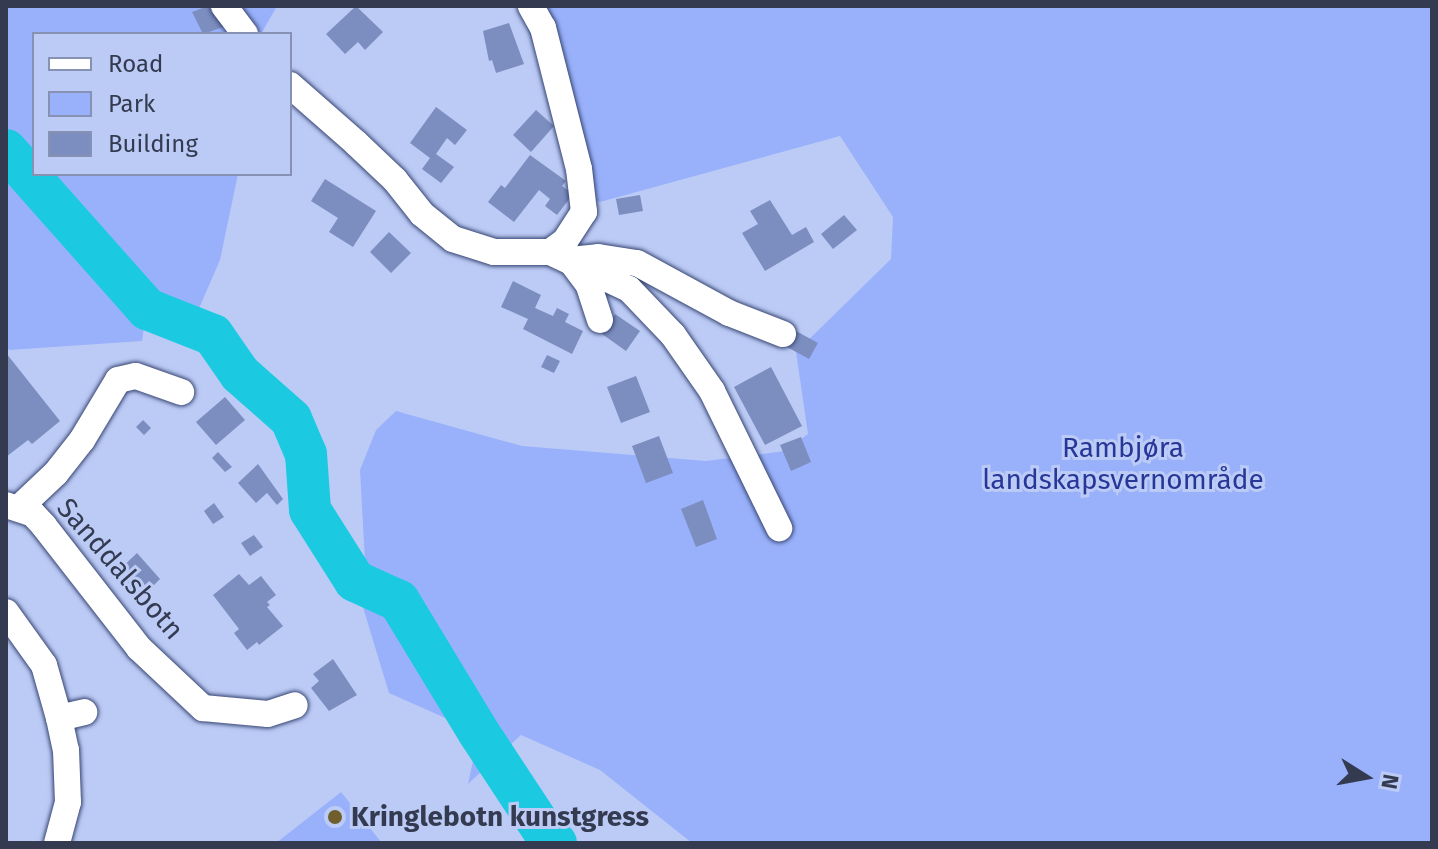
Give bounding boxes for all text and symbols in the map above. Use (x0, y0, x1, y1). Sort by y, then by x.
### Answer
legend (32, 32, 292, 176)
text: Road (108, 50, 163, 78)
text: Park (108, 90, 155, 118)
text: Building (108, 130, 198, 158)
park label: Rambjøra landskapsvernområde (982, 431, 1264, 497)
street label: Sanddalsbotn (50, 492, 190, 646)
north arrow (1326, 737, 1406, 817)
text: N (1375, 772, 1405, 791)
place label: Kringlebotn kunstgress (351, 800, 649, 834)
marker: Kringlebotn kunstgress (326, 808, 344, 826)

